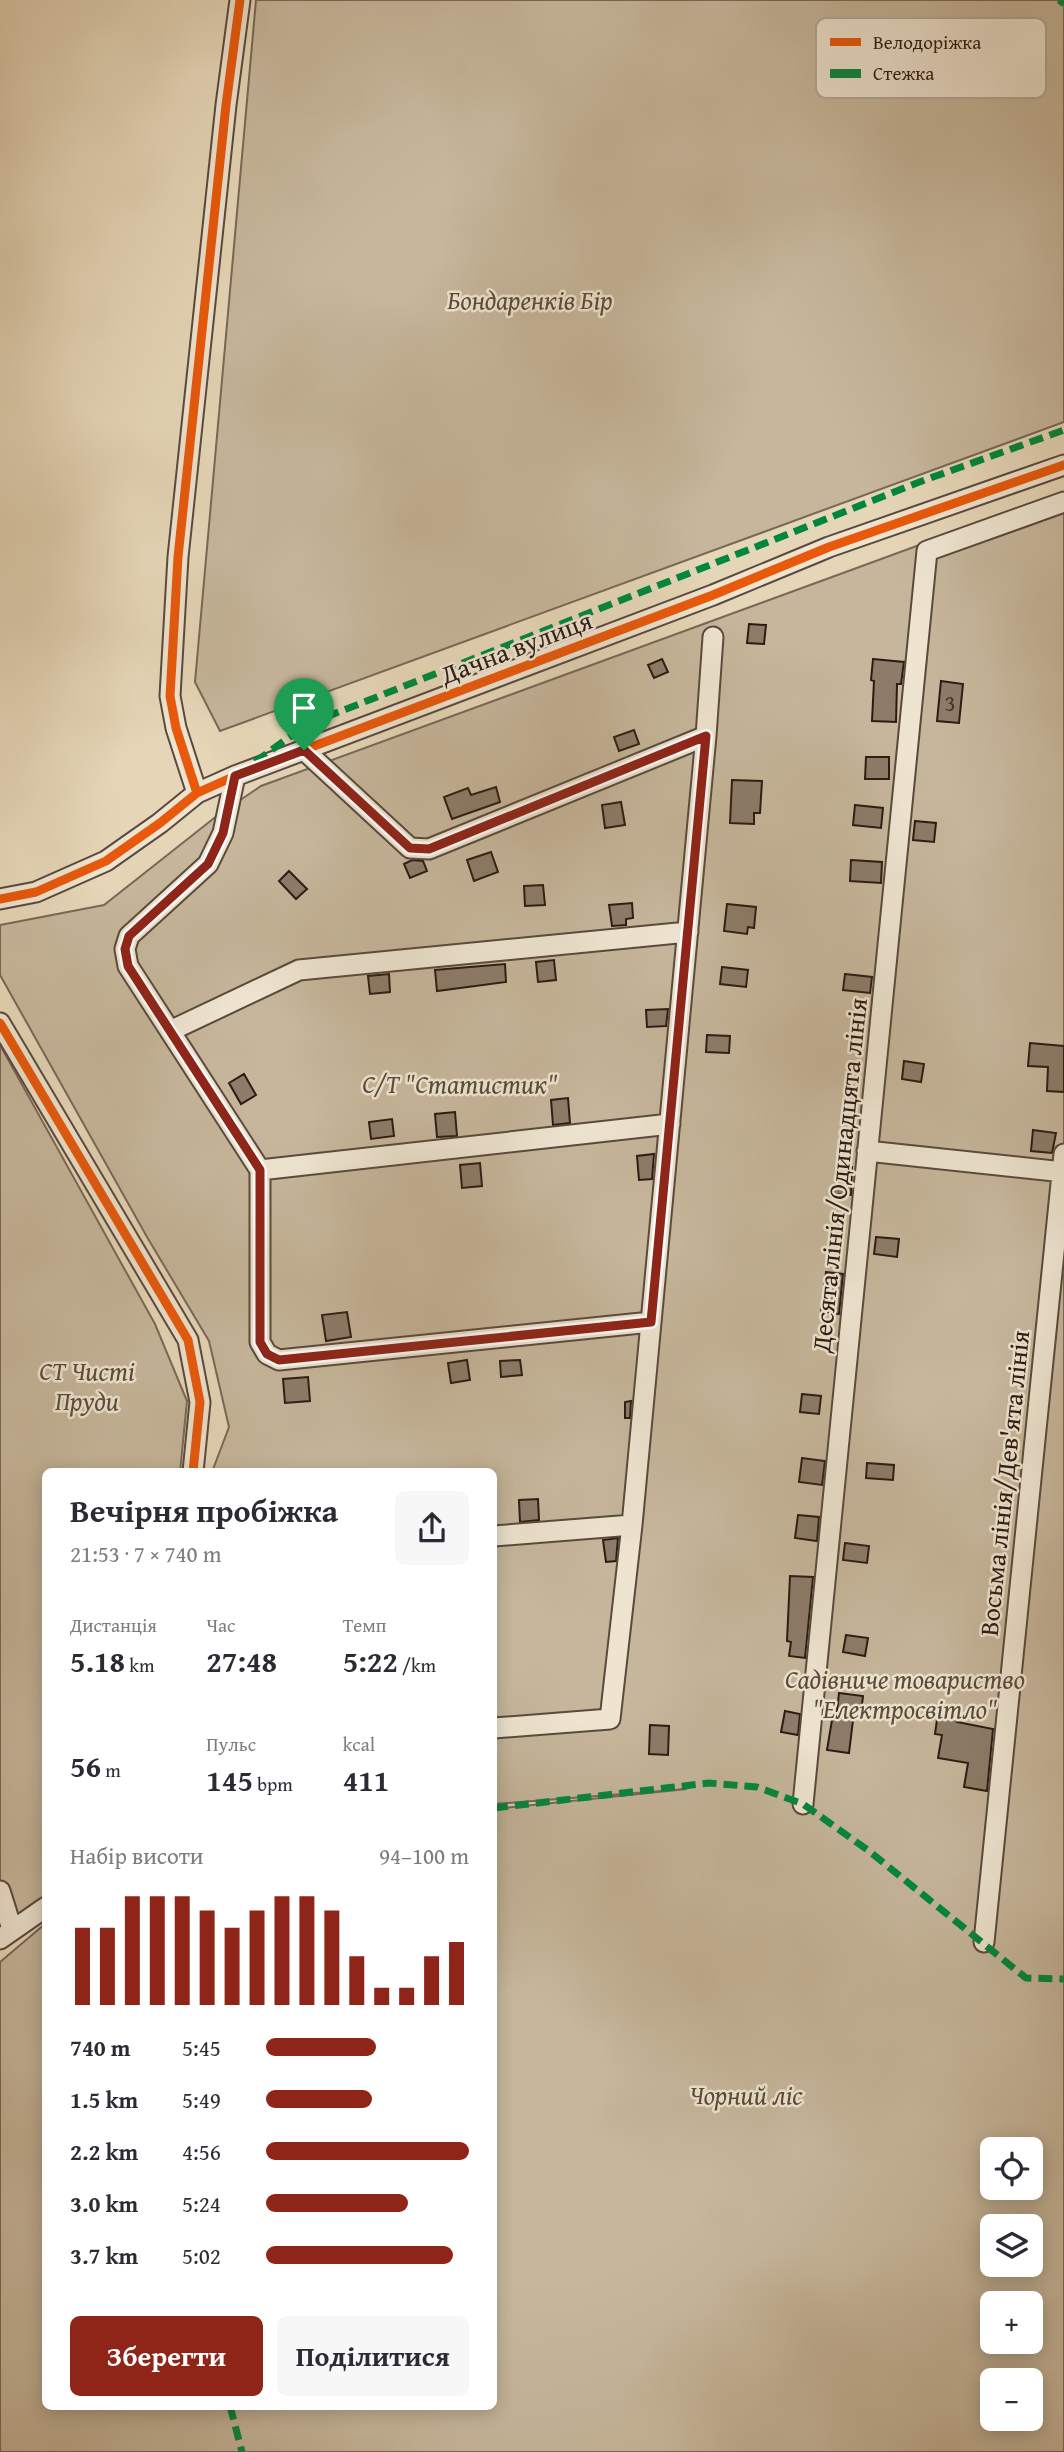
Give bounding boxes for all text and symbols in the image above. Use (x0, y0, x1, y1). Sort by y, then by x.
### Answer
legend (816, 18, 1046, 98)
text: Велодоріжка (873, 28, 981, 56)
text: Стежка (873, 59, 934, 87)
park label: Бондаренків Бір (447, 280, 613, 319)
street label: Дачна вулиця (434, 600, 598, 694)
pin (274, 678, 334, 750)
house number: 3 (944, 686, 956, 719)
icon: arrive (285, 689, 323, 727)
street label: Десята лінія/Одинадцята лінія (801, 996, 877, 1355)
park label: С/Т "Статистик" (362, 1064, 558, 1103)
street label: Восьма лінія/Дев'ята лінія (969, 1328, 1039, 1638)
park label: СТ Чисті Пруди (39, 1351, 135, 1420)
text: Вечірня пробіжка (70, 1487, 338, 1534)
button: share (395, 1491, 469, 1565)
text: 21:53 · 7 × 740 m (70, 1537, 222, 1570)
text: Дистанція (70, 1611, 157, 1639)
text: Час (206, 1611, 235, 1639)
text: Темп (343, 1611, 387, 1639)
text: 5.18 (70, 1639, 125, 1683)
text: 27:48 (206, 1639, 277, 1683)
text: 5:22 (343, 1639, 398, 1683)
text: km (125, 1651, 154, 1679)
text: /km (398, 1651, 436, 1679)
park label: Садівниче товариство "Електросвітло" (785, 1659, 1025, 1728)
text: Пульс (206, 1730, 256, 1758)
text: kcal (343, 1730, 375, 1758)
text: 56 (70, 1744, 101, 1788)
text: m (101, 1756, 121, 1784)
text: 145 (206, 1758, 253, 1802)
text: 411 (343, 1758, 389, 1802)
text: bpm (253, 1770, 293, 1798)
text: Набір висоти (70, 1839, 204, 1872)
text: 94–100 m (379, 1839, 469, 1872)
text: 740 m (70, 2031, 131, 2064)
text: 5:45 (182, 2031, 221, 2064)
park label: Чорний ліс (689, 2075, 803, 2114)
text: 1.5 km (70, 2083, 138, 2116)
text: 5:49 (182, 2083, 221, 2116)
text: 2.2 km (70, 2135, 138, 2168)
text: 4:56 (182, 2135, 221, 2168)
map controls (980, 2137, 1043, 2431)
button: locate (980, 2137, 1043, 2200)
text: 3.0 km (70, 2187, 138, 2220)
text: 5:24 (182, 2187, 221, 2220)
button: layers (980, 2214, 1043, 2277)
text: 3.7 km (70, 2239, 138, 2272)
text: 5:02 (182, 2239, 221, 2272)
button: + (980, 2291, 1043, 2354)
button: Зберегти (70, 2316, 263, 2396)
button: Поділитися (277, 2316, 469, 2396)
button: − (980, 2368, 1043, 2431)

